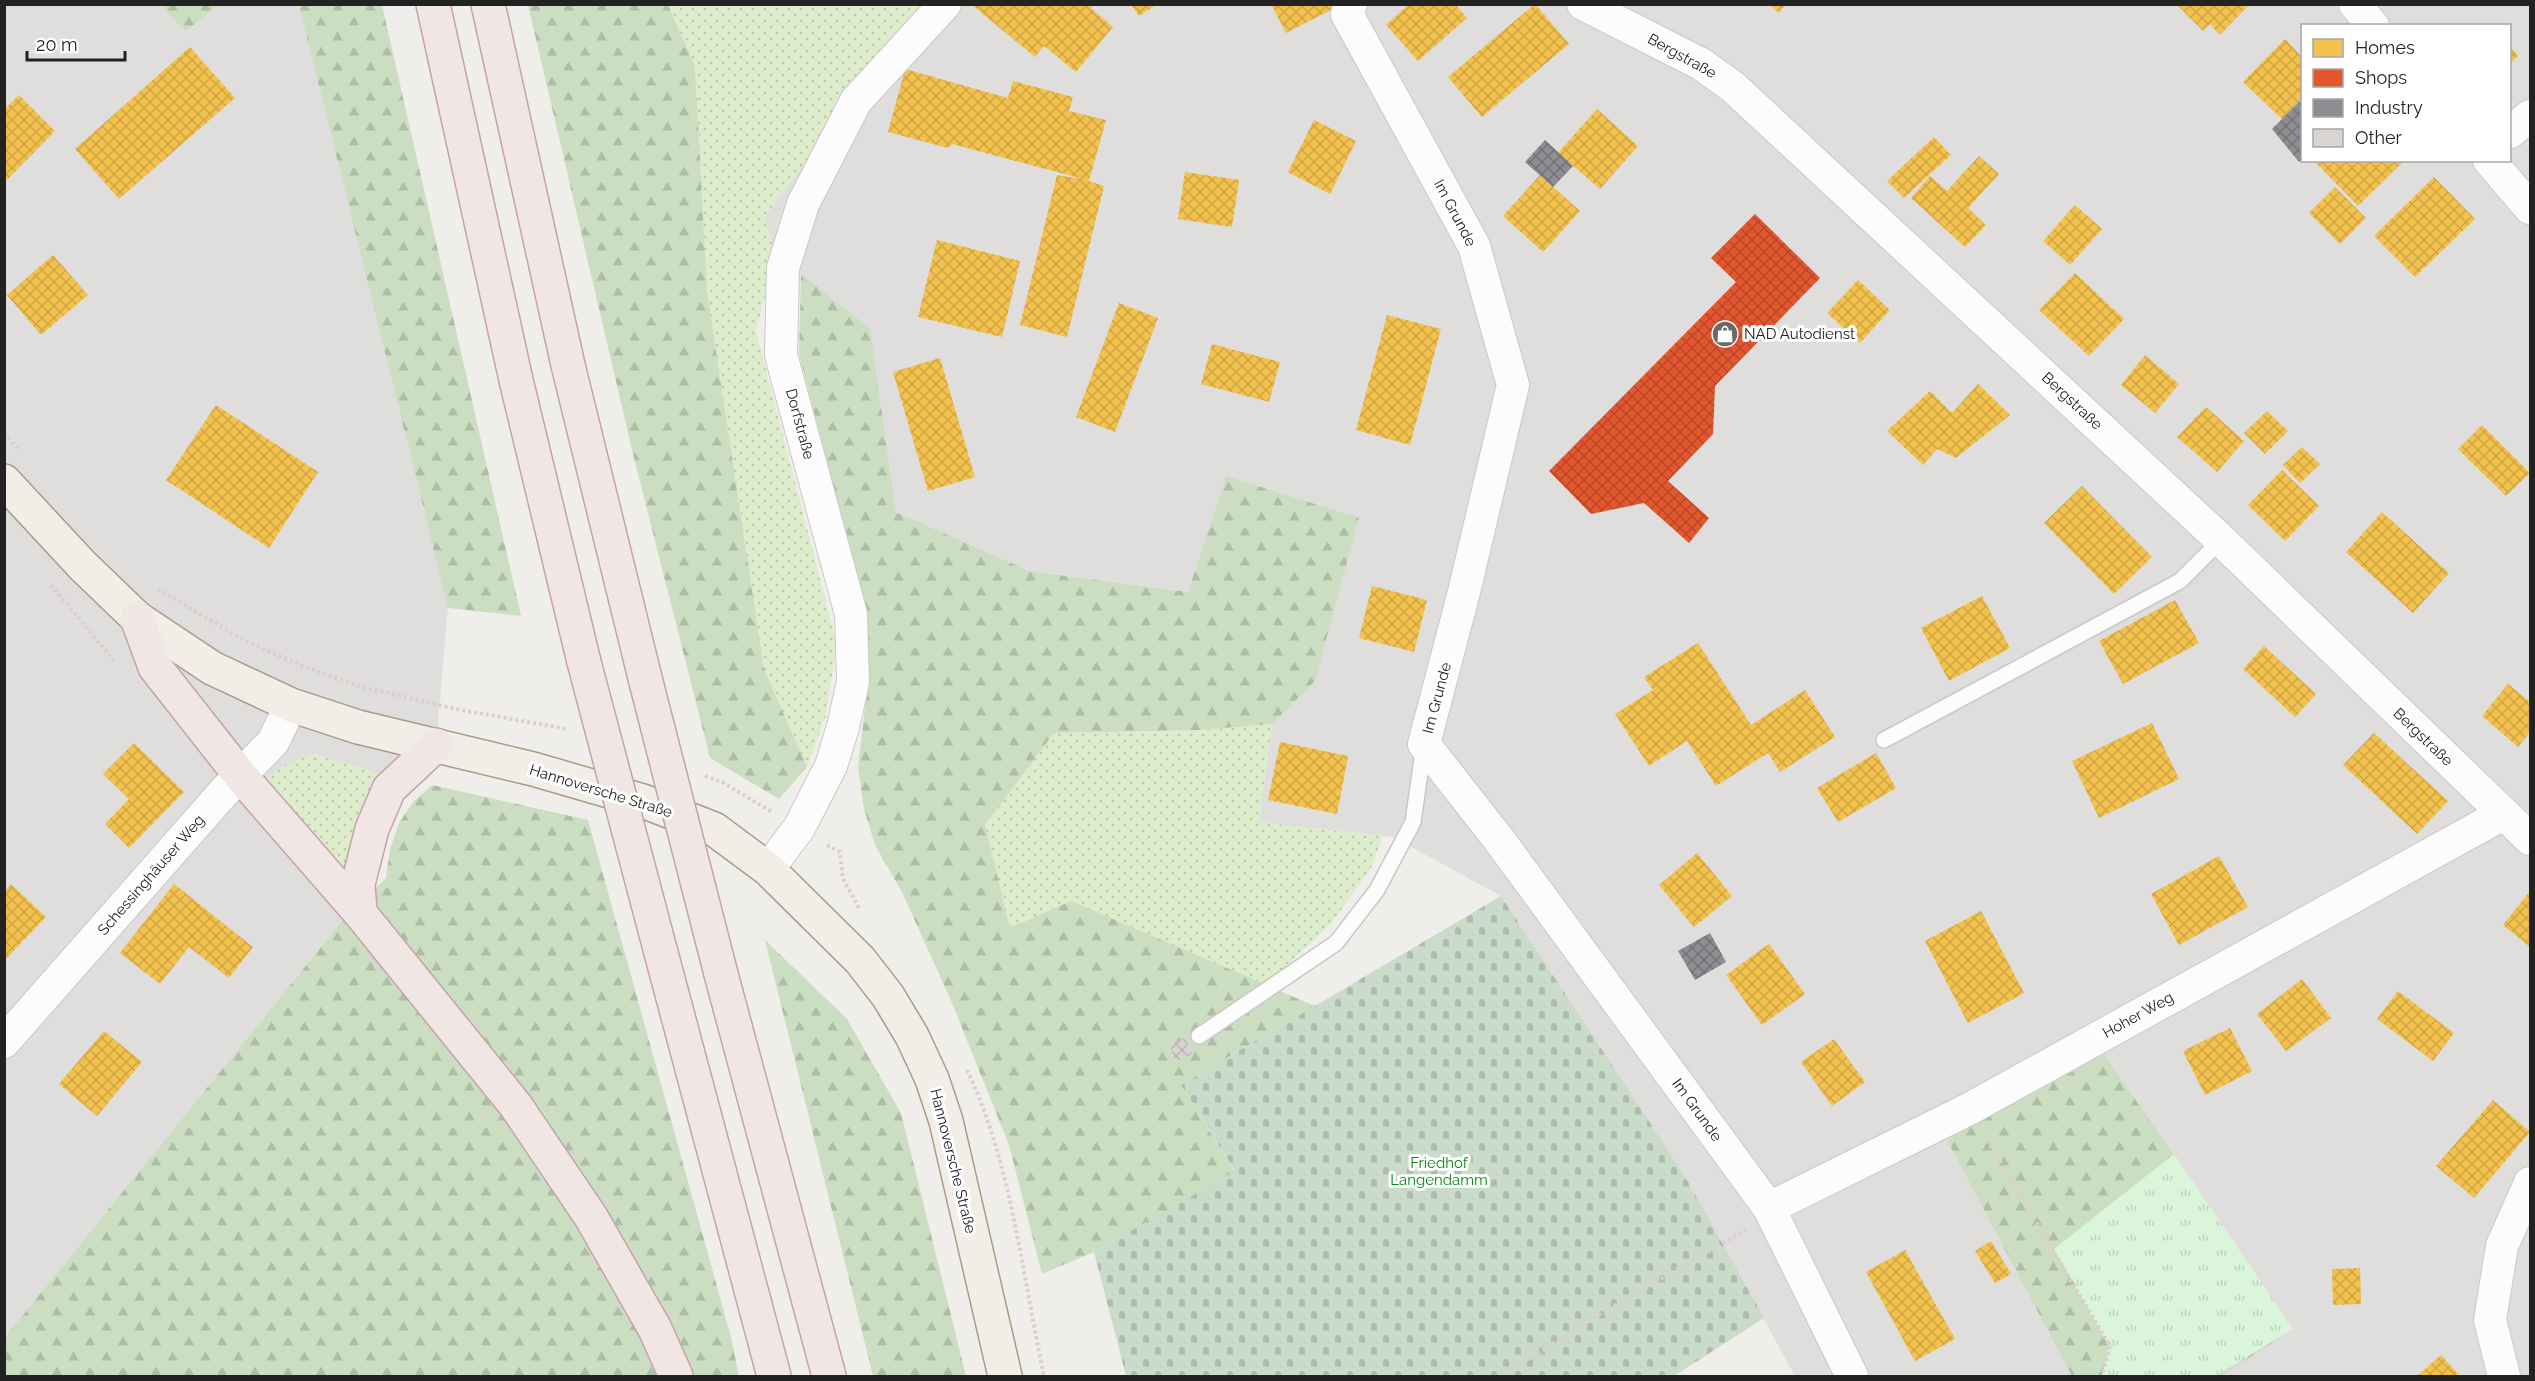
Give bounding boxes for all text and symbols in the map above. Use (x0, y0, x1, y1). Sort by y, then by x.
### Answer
scale bar (27, 24, 124, 62)
legend (2301, 24, 2511, 162)
street label: Bergstraße (1644, 30, 1720, 82)
text: 20 m (36, 34, 78, 55)
text: Homes (2355, 37, 2415, 58)
text: Shops (2355, 67, 2407, 88)
text: Industry (2355, 97, 2423, 118)
text: Other (2355, 127, 2403, 148)
street label: Im Grunde (1430, 176, 1480, 250)
shop icon: NAD Autodienst (1710, 319, 1740, 349)
place label: NAD Autodienst (1744, 325, 1855, 343)
street label: Bergstraße (2038, 369, 2106, 434)
street label: Dorfstraße (782, 387, 818, 462)
street label: Im Grunde (1419, 660, 1455, 736)
street label: Bergstraße (2389, 704, 2457, 770)
street label: Hannoversche Straße (527, 761, 675, 821)
street label: Schessinghäuser Weg (94, 811, 208, 939)
street label: Hoher Weg (2099, 988, 2177, 1042)
street label: Im Grunde (1668, 1075, 1726, 1145)
street label: Hannoversche Straße (926, 1087, 980, 1235)
park label: Friedhof Langendamm (1390, 1154, 1488, 1189)

